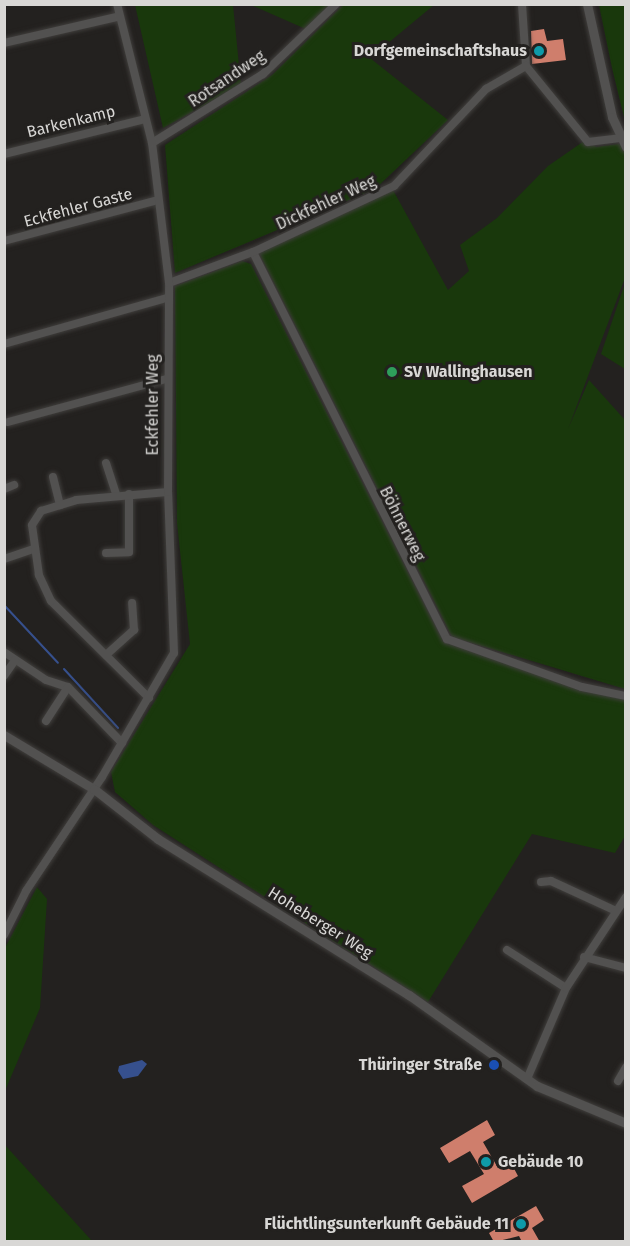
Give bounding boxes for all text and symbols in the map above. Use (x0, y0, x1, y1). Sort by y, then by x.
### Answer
place label: Dorfgemeinschaftshaus (354, 41, 527, 61)
marker: Dorfgemeinschaftshaus (532, 44, 546, 58)
street label: Rotsandweg (185, 46, 269, 112)
street label: Barkenkamp (25, 102, 117, 142)
street label: Dickfehler Weg (273, 172, 379, 234)
street label: Eckfehler Gaste (22, 184, 134, 232)
street label: Eckfehler Weg (143, 354, 163, 456)
place label: SV Wallinghausen (404, 362, 532, 382)
marker: SV Wallinghausen (385, 365, 399, 379)
street label: Böhnerweg (375, 483, 429, 565)
street label: Hoheberger Weg (264, 883, 376, 963)
place label: Thüringer Straße (359, 1055, 482, 1075)
marker: Thüringer Straße (487, 1058, 501, 1072)
place label: Gebäude 10 (498, 1152, 583, 1172)
marker: Gebäude 10 (479, 1155, 493, 1169)
place label: Flüchtlingsunterkunft Gebäude 11 (264, 1214, 509, 1234)
marker: Flüchtlingsunterkunft Gebäude 11 (514, 1217, 528, 1231)

